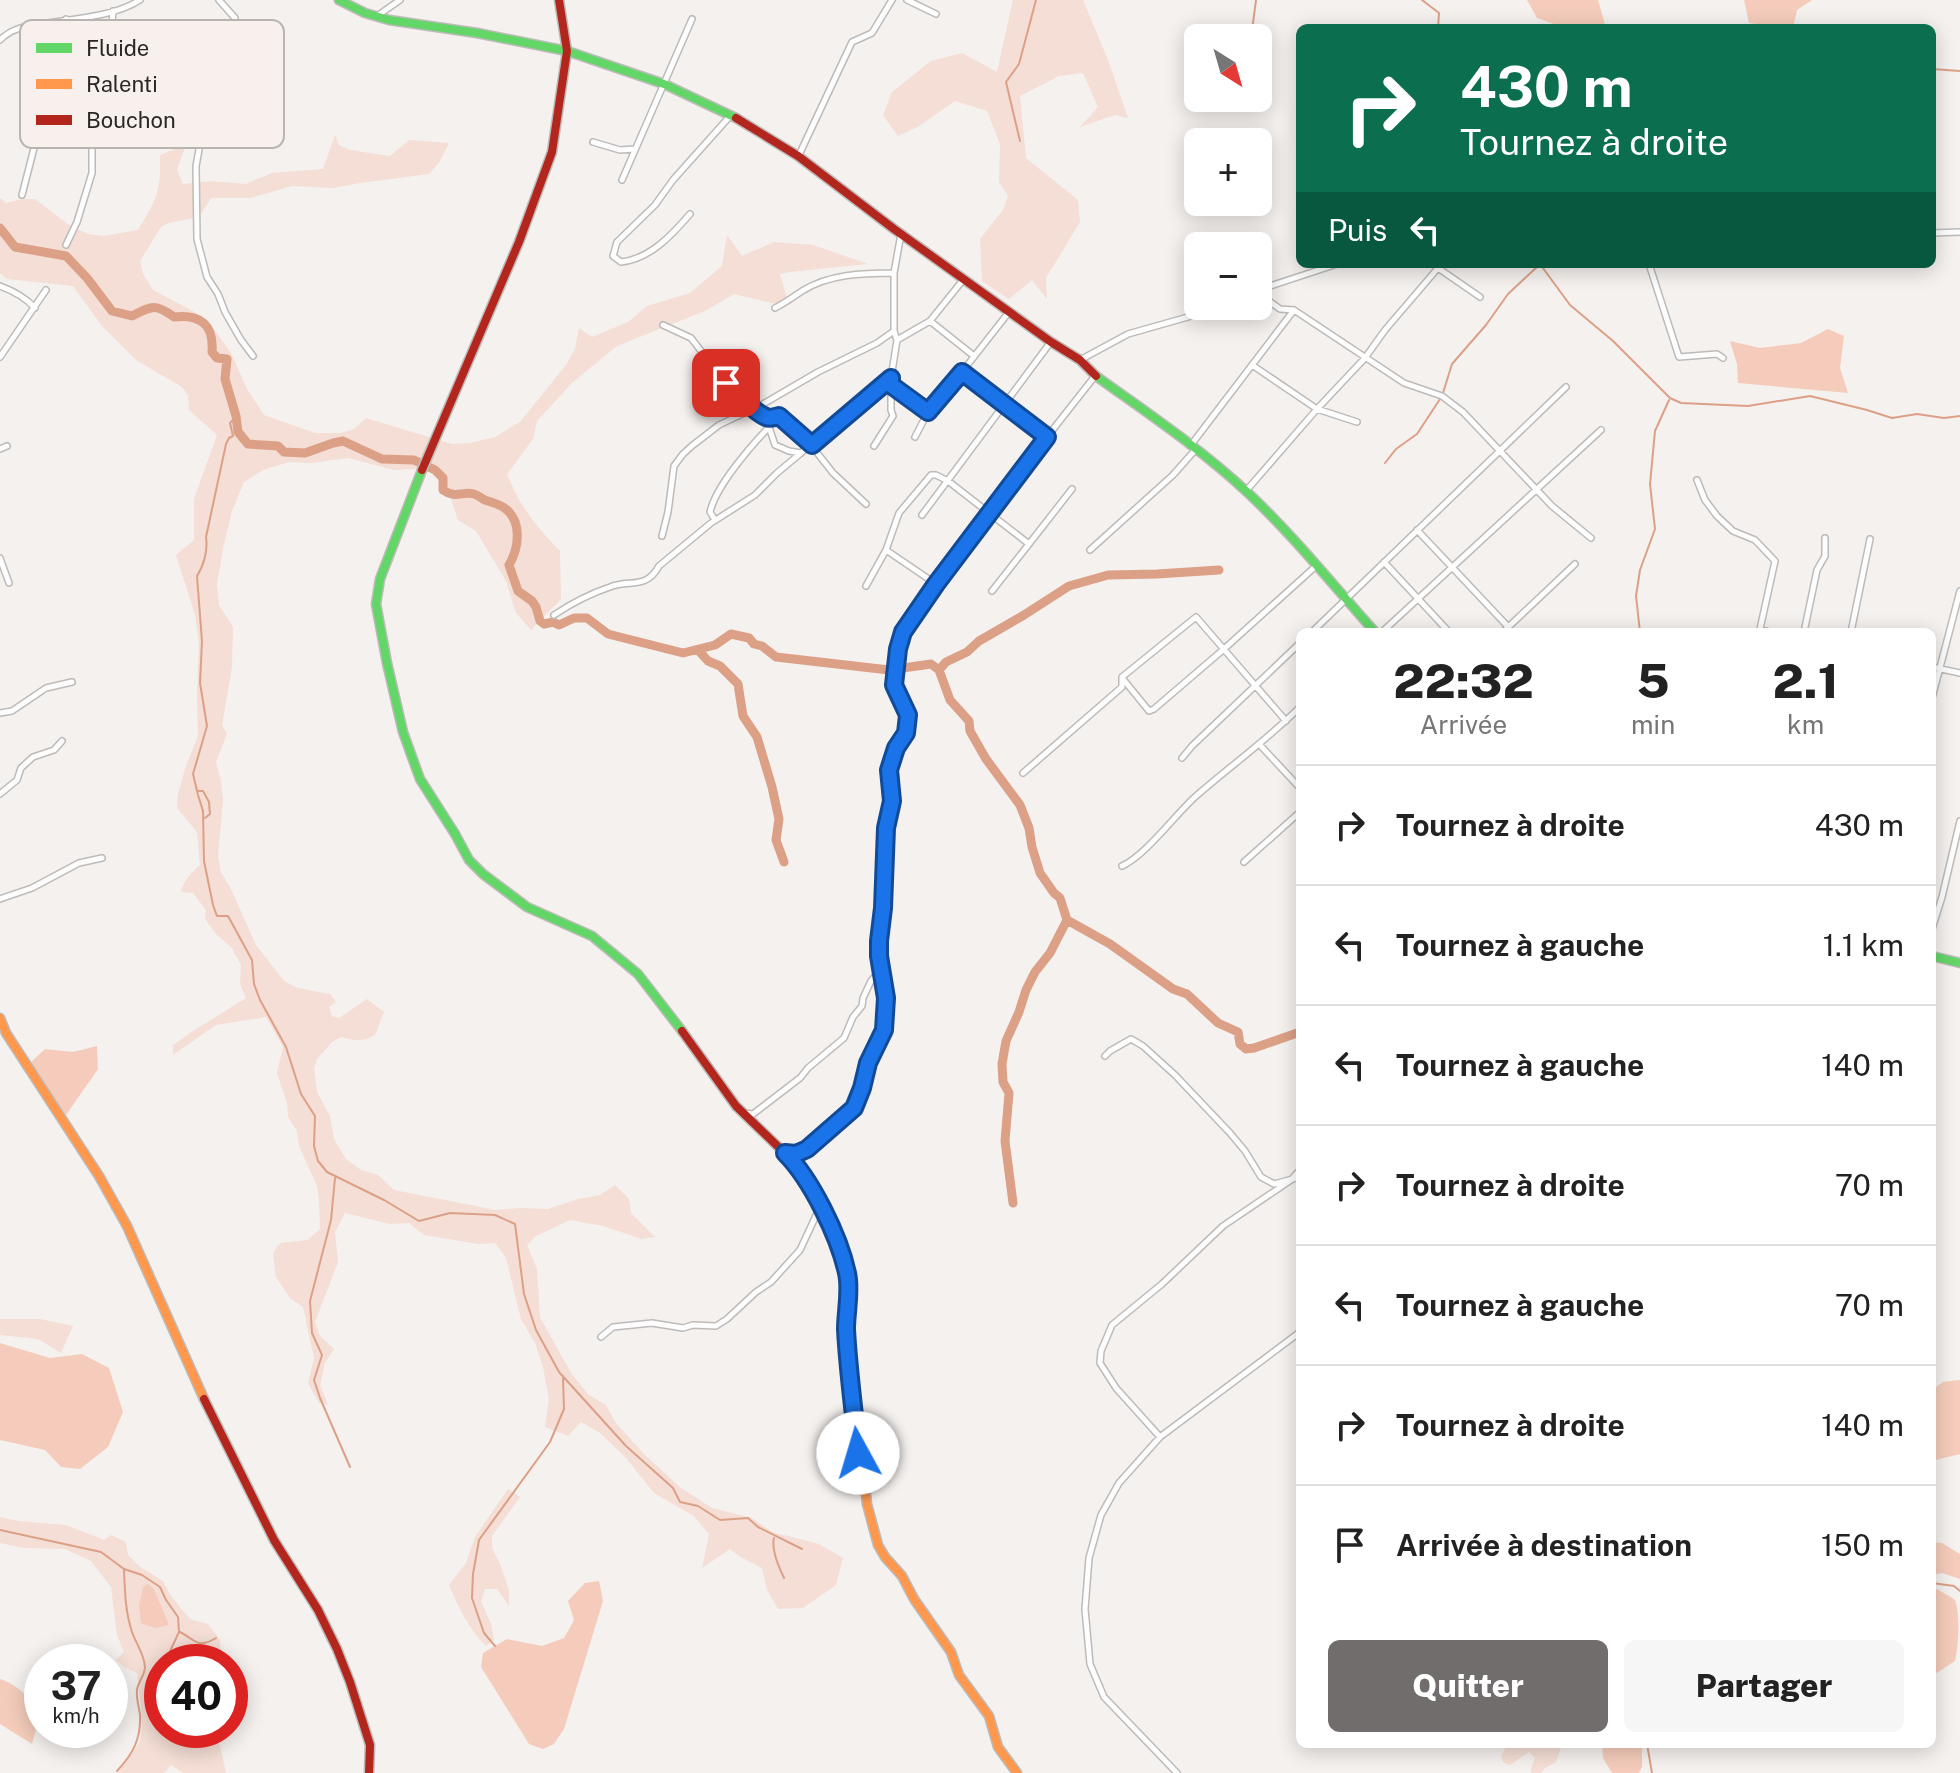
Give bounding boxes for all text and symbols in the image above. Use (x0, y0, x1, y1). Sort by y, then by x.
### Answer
legend (20, 20, 284, 148)
north arrow (1184, 24, 1272, 112)
map controls (1184, 24, 1272, 320)
text: Fluide (86, 35, 149, 61)
text: 430 m (1460, 54, 1633, 120)
icon: right (1328, 56, 1432, 160)
text: Ralenti (86, 71, 158, 97)
text: Bouchon (86, 107, 176, 133)
text: Tournez à droite (1460, 121, 1728, 163)
button: + (1184, 128, 1272, 216)
icon: left (1403, 208, 1447, 252)
text: Puis (1328, 212, 1387, 248)
button: − (1184, 232, 1272, 320)
pin (692, 349, 760, 417)
icon: arrive (704, 361, 748, 405)
text: 22:32 (1393, 652, 1534, 709)
text: 5 (1637, 652, 1670, 709)
text: 2.1 (1772, 652, 1839, 709)
text: Arrivée (1420, 709, 1507, 740)
text: min (1631, 709, 1675, 740)
text: km (1787, 709, 1824, 740)
icon: right (1328, 803, 1372, 847)
text: Tournez à droite (1396, 807, 1625, 843)
text: 430 m (1815, 807, 1904, 843)
icon: left (1328, 923, 1372, 967)
text: Tournez à gauche (1396, 927, 1644, 963)
text: 1.1 km (1823, 927, 1904, 963)
icon: left (1328, 1043, 1372, 1087)
text: Tournez à gauche (1396, 1047, 1644, 1083)
text: 140 m (1821, 1047, 1904, 1083)
icon: right (1328, 1163, 1372, 1207)
text: Tournez à droite (1396, 1167, 1625, 1203)
text: 70 m (1835, 1167, 1904, 1203)
icon: left (1328, 1283, 1372, 1327)
text: Tournez à gauche (1396, 1287, 1644, 1323)
text: 70 m (1835, 1287, 1904, 1323)
icon: right (1328, 1403, 1372, 1447)
text: Tournez à droite (1396, 1407, 1625, 1443)
text: 140 m (1821, 1407, 1904, 1443)
position arrow (816, 1411, 900, 1495)
icon: arrive (1328, 1523, 1372, 1567)
text: Arrivée à destination (1396, 1527, 1692, 1563)
text: 150 m (1821, 1527, 1904, 1563)
button: Quitter (1328, 1640, 1608, 1732)
button: Partager (1624, 1640, 1904, 1732)
speed limit sign: 40 (144, 1644, 248, 1748)
text: 37 (51, 1662, 101, 1709)
text: km/h (52, 1704, 100, 1728)

